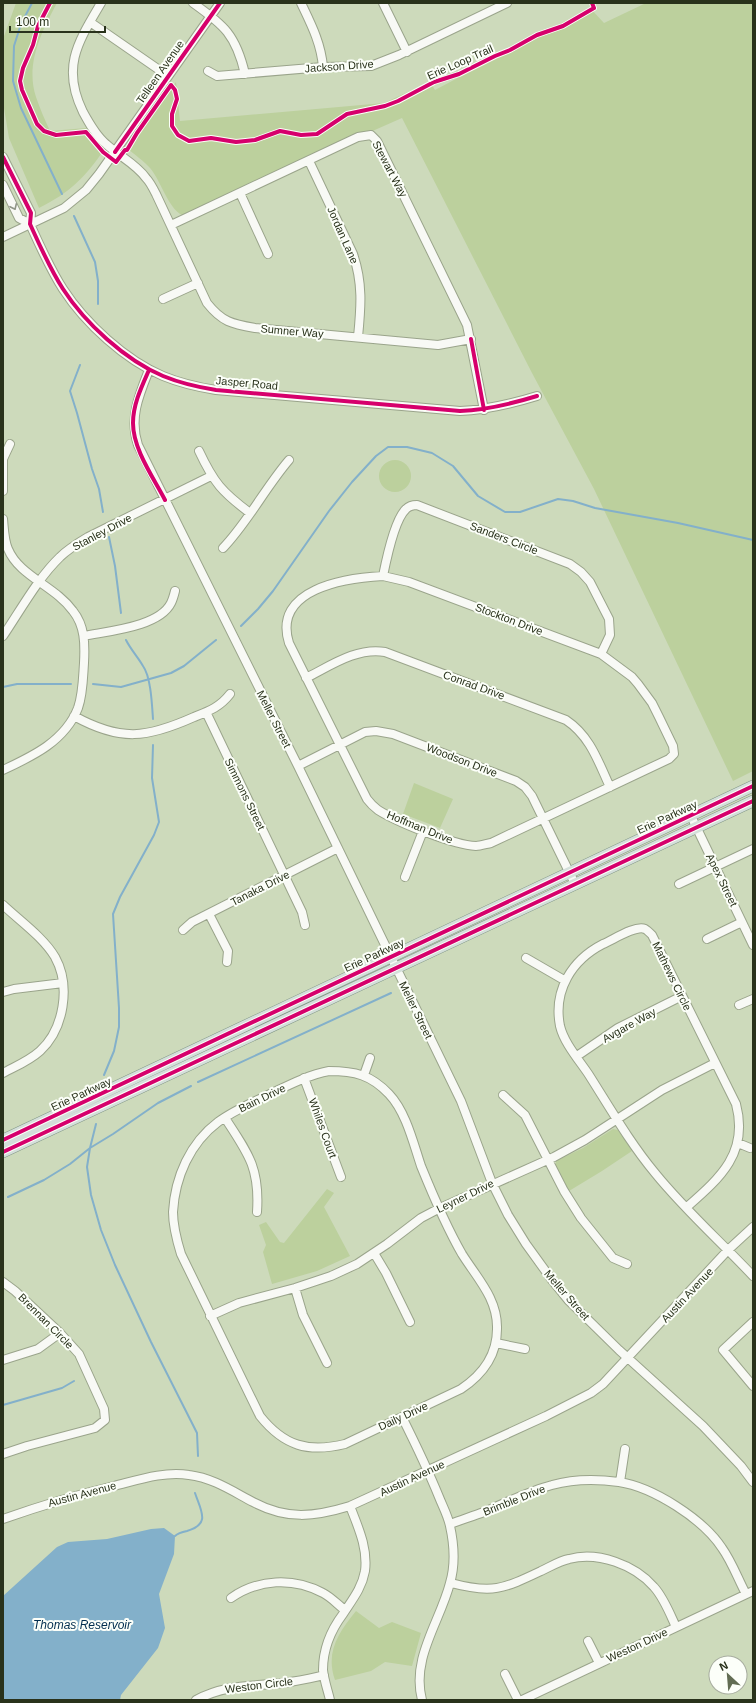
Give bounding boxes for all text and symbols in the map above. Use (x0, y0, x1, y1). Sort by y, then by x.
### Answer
scale bar (10, 8, 105, 34)
text: 100 m (16, 15, 49, 29)
street label: Telleen Avenue (134, 38, 186, 106)
street label: Erie Loop Trail (425, 42, 495, 82)
street label: Jackson Drive (304, 58, 374, 74)
street label: Stewart Way (370, 139, 410, 200)
one-way arrow (9, 203, 17, 211)
street label: Jordan Lane (325, 205, 361, 265)
street label: Sumner Way (260, 322, 324, 340)
street label: Jasper Road (215, 374, 279, 392)
street label: Stanley Drive (70, 511, 134, 553)
street label: Sanders Circle (468, 519, 540, 557)
street label: Stockton Drive (473, 601, 545, 637)
street label: Conrad Drive (441, 668, 507, 702)
street label: Meller Street (254, 688, 294, 750)
street label: Woodson Drive (425, 741, 499, 779)
street label: Simmons Street (222, 756, 268, 832)
street label: Erie Parkway (635, 798, 699, 836)
street label: Hoffman Drive (385, 808, 455, 846)
street label: Apex Street (704, 852, 740, 908)
street label: Tanaka Drive (229, 868, 291, 908)
street label: Erie Parkway (342, 936, 406, 974)
street label: Mathews Circle (650, 940, 694, 1012)
street label: Meller Street (397, 979, 435, 1041)
street label: Avgare Way (600, 1005, 658, 1045)
street label: Erie Parkway (49, 1075, 113, 1113)
street label: Bain Drive (237, 1081, 287, 1115)
street label: Whiles Court (307, 1096, 339, 1160)
street label: Leyner Drive (434, 1177, 496, 1215)
street label: Austin Avenue (659, 1265, 715, 1325)
street label: Meller Street (542, 1268, 592, 1322)
street label: Brennan Circle (16, 1291, 76, 1351)
street label: Daily Drive (376, 1399, 430, 1433)
street label: Austin Avenue (378, 1458, 446, 1498)
street label: Austin Avenue (47, 1479, 117, 1509)
street label: Brimble Drive (481, 1482, 547, 1518)
water label: Thomas Reservoir (33, 1618, 132, 1632)
street label: Weston Drive (605, 1626, 669, 1664)
north arrow (708, 1655, 748, 1695)
text: N (717, 1659, 730, 1673)
street label: Weston Circle (224, 1675, 294, 1695)

